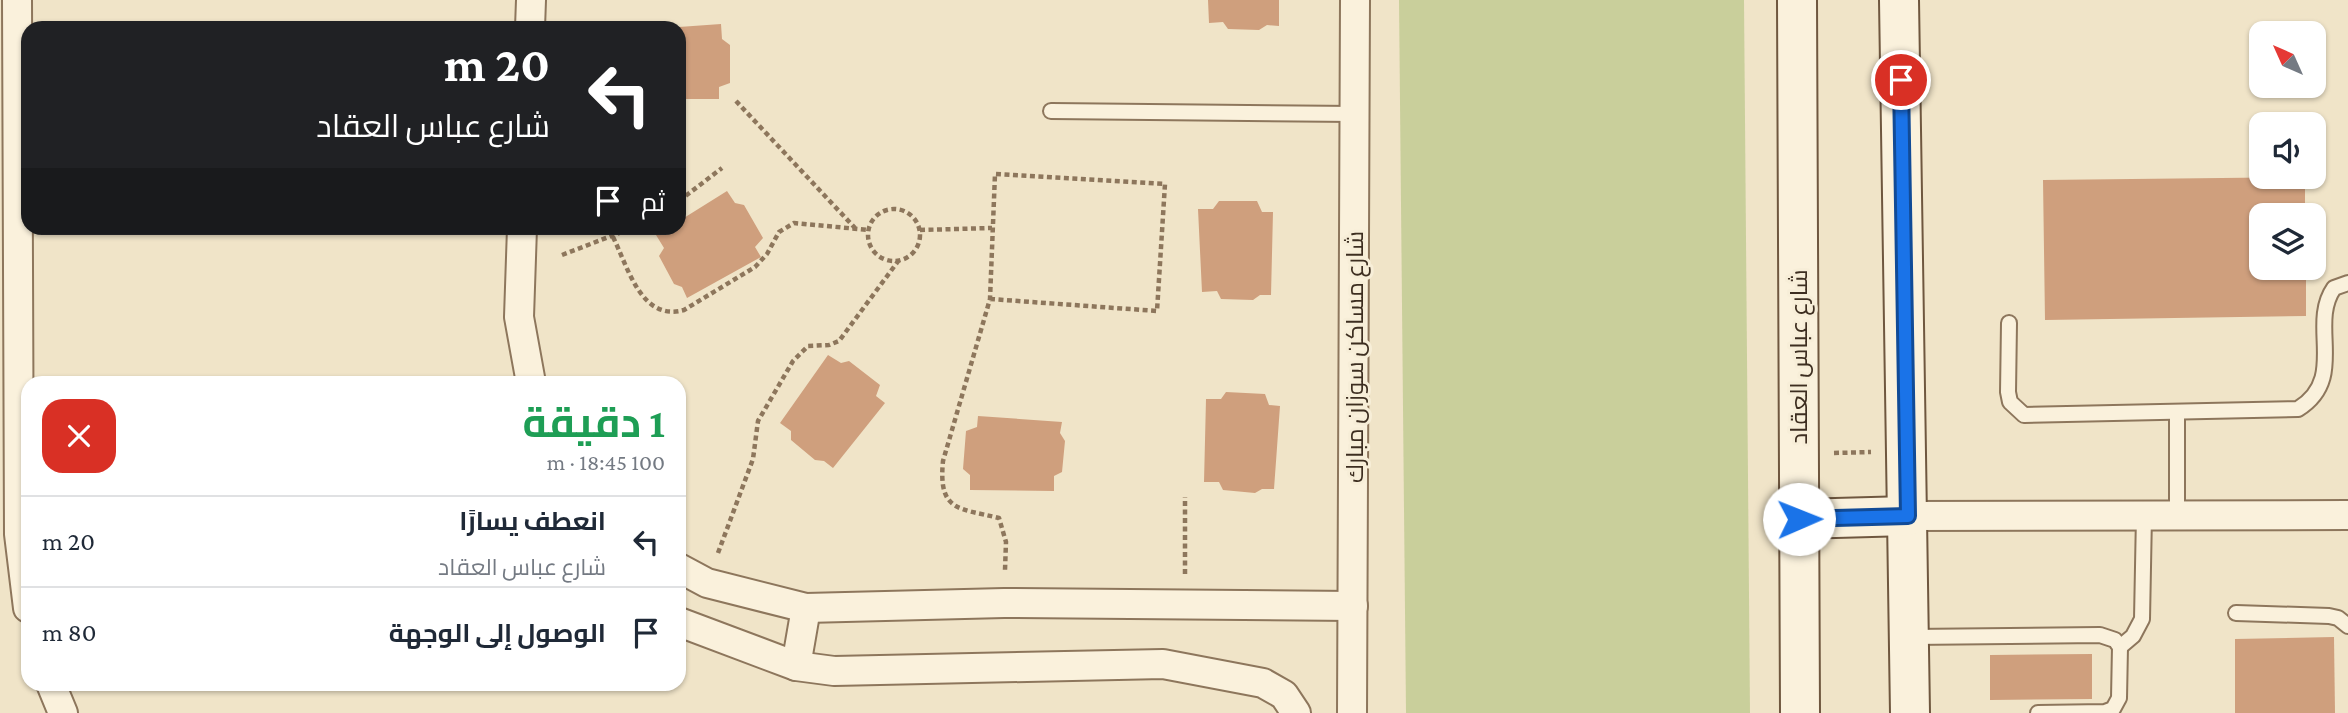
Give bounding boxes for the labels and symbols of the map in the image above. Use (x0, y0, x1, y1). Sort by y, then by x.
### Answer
north arrow (2249, 21, 2326, 98)
pin (1871, 50, 1931, 110)
street label: شارع مساكن سوزان مبارك (1341, 231, 1371, 483)
street label: شارع عباس العقاد (1785, 269, 1815, 445)
position arrow (1762, 482, 1836, 556)

